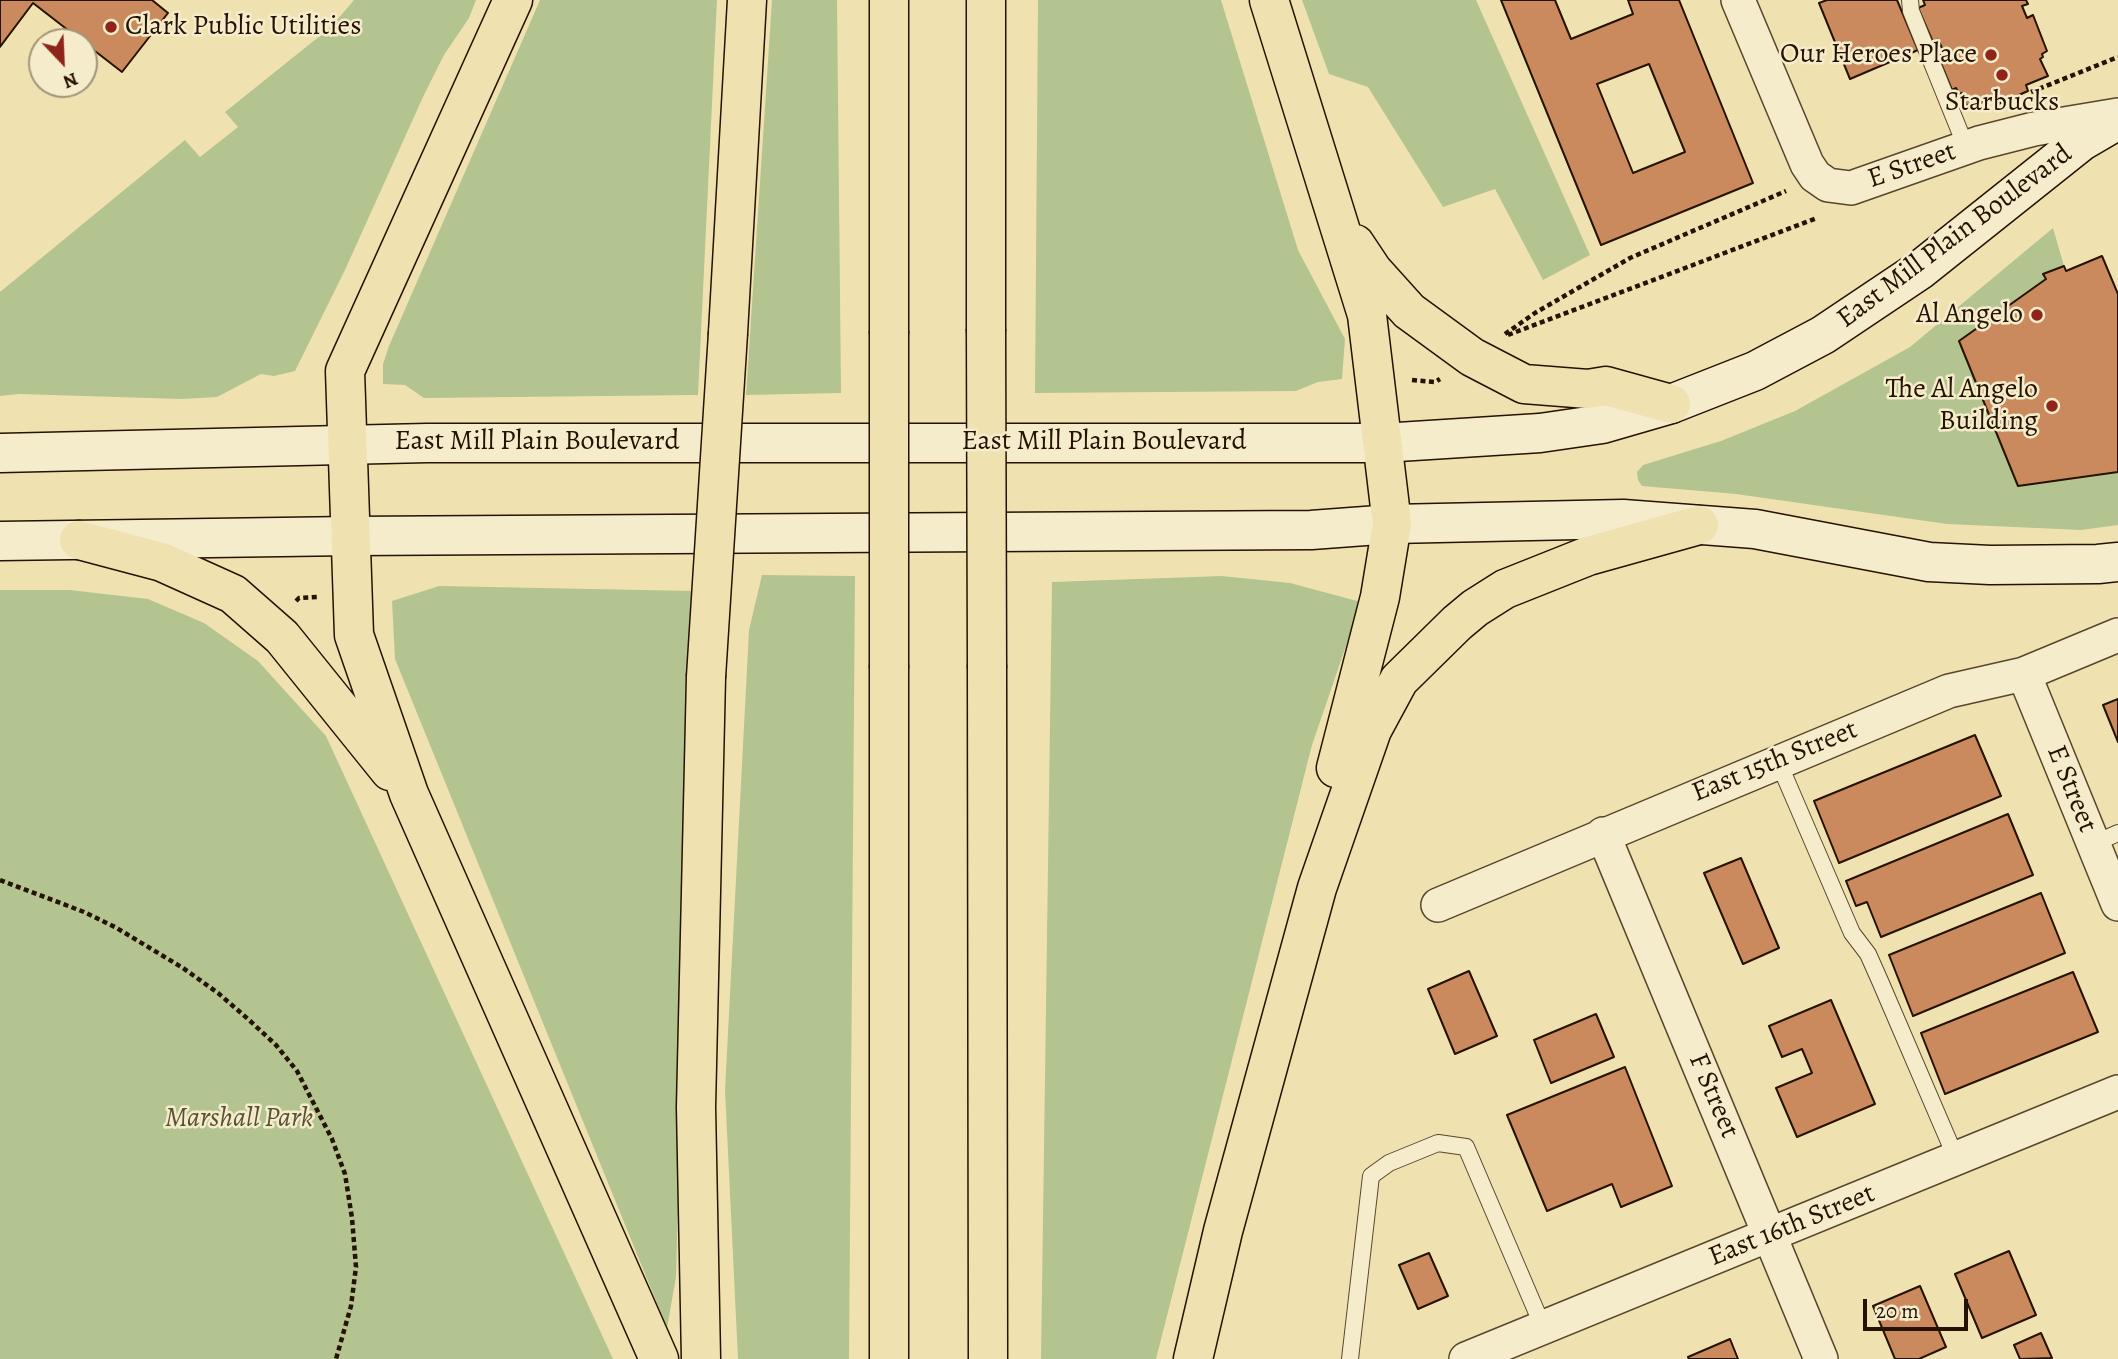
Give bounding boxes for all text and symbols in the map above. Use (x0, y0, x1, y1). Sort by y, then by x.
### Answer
place label: Clark Public Utilities (125, 10, 361, 44)
marker: Clark Public Utilities (103, 19, 119, 35)
north arrow (28, 28, 98, 98)
place label: Our Heroes Place (1780, 38, 1977, 72)
marker: Our Heroes Place (1983, 47, 1999, 63)
text: N (59, 66, 82, 95)
marker: Starbucks (1994, 67, 2010, 83)
place label: Starbucks (1945, 86, 2059, 120)
street label: E Street (1864, 135, 1960, 197)
street label: East Mill Plain Boulevard (1831, 138, 2079, 336)
place label: Al Angelo (1916, 298, 2023, 332)
marker: Al Angelo (2029, 307, 2045, 323)
place label: The Al Angelo Building (1886, 373, 2038, 439)
marker: The Al Angelo Building (2044, 398, 2060, 414)
street label: East Mill Plain Boulevard (394, 425, 680, 459)
street label: East Mill Plain Boulevard (961, 425, 1247, 459)
street label: East 15th Street (1687, 714, 1863, 810)
street label: E Street (2038, 741, 2104, 837)
street label: F Street (1680, 1049, 1746, 1143)
park label: Marshall Park (165, 1102, 313, 1136)
street label: East 16th Street (1704, 1177, 1880, 1275)
scale bar (1866, 1286, 1971, 1330)
text: 20 m (1876, 1297, 1919, 1325)

